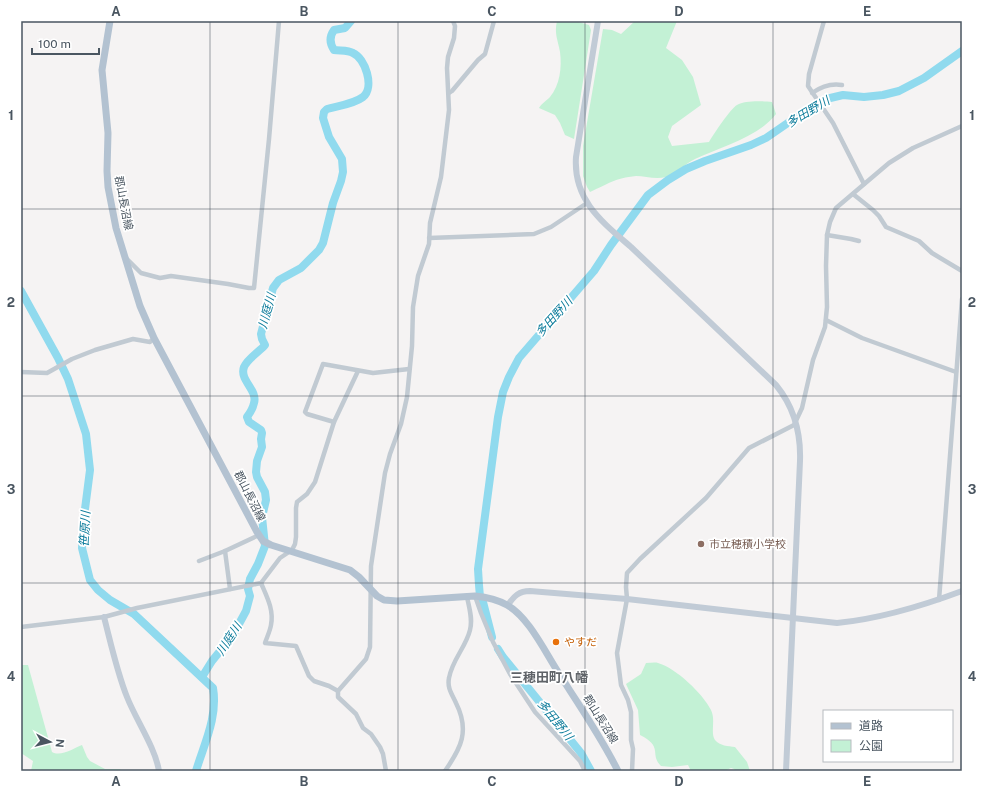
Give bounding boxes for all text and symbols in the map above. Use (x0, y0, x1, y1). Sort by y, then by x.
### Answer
text: A (111, 4, 121, 19)
text: B (300, 4, 309, 19)
text: C (487, 4, 497, 19)
text: D (674, 4, 684, 19)
text: E (863, 4, 871, 19)
scale bar (32, 30, 99, 56)
text: 100 m (38, 37, 71, 51)
water label: 多田野川 (784, 93, 834, 130)
text: 1 (8, 108, 14, 123)
text: 1 (969, 108, 975, 123)
street label: 郡山長沼線 (113, 175, 135, 231)
water label: 川庭川 (256, 290, 279, 330)
water label: 多田野川 (533, 293, 577, 340)
text: 2 (7, 295, 15, 310)
text: 2 (968, 295, 976, 310)
street label: 郡山長沼線 (232, 469, 268, 523)
text: 3 (7, 482, 16, 497)
text: 3 (968, 482, 977, 497)
water label: 笹原川 (77, 509, 93, 547)
place label: 市立穂積小学校 (709, 538, 786, 550)
marker: 市立穂積小学校 (696, 539, 706, 549)
water label: 川庭川 (213, 618, 246, 658)
place label: やすだ (564, 636, 597, 648)
marker: やすだ (551, 637, 561, 647)
text: 4 (7, 669, 16, 684)
text: 4 (968, 669, 977, 684)
district label: 三穂田町八幡 (510, 670, 589, 685)
street label: 郡山長沼線 (581, 692, 621, 746)
water label: 多田野川 (534, 697, 577, 745)
legend (823, 710, 953, 762)
text: 道路 (859, 719, 883, 733)
north arrow (30, 722, 70, 762)
text: N (53, 738, 66, 748)
text: 公園 (859, 739, 883, 753)
text: A (111, 774, 121, 789)
text: B (300, 774, 309, 789)
text: C (487, 774, 497, 789)
text: D (674, 774, 684, 789)
text: E (863, 774, 871, 789)

